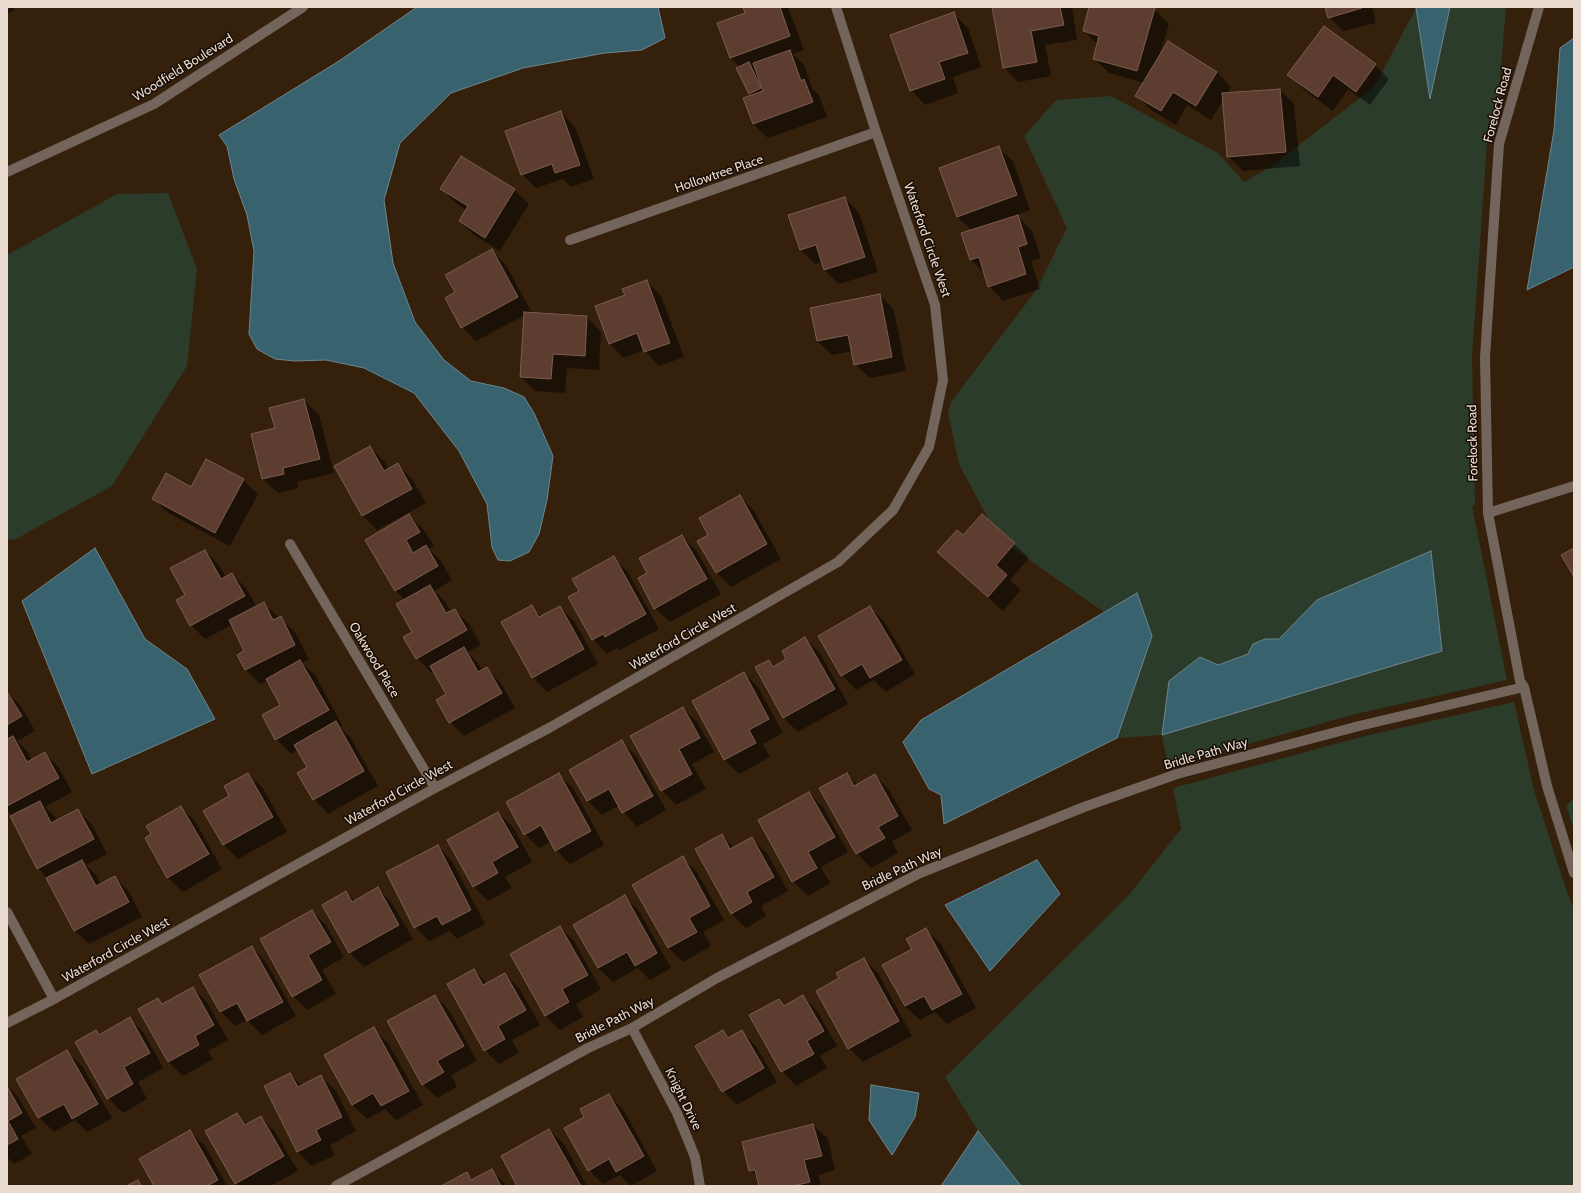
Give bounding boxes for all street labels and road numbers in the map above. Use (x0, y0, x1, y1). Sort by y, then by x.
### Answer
street label: Woodfield Boulevard (130, 31, 236, 105)
street label: Forelock Road (1481, 66, 1515, 144)
street label: Hollowtree Place (673, 152, 765, 196)
street label: Waterford Circle West (900, 181, 954, 299)
street label: Forelock Road (1465, 404, 1481, 482)
street label: Waterford Circle West (627, 600, 739, 674)
street label: Oakwood Place (345, 620, 403, 700)
street label: Bridle Path Way (1162, 735, 1250, 773)
street label: Waterford Circle West (343, 757, 455, 829)
street label: Bridle Path Way (860, 844, 944, 894)
street label: Waterford Circle West (60, 914, 172, 986)
street label: Bridle Path Way (573, 993, 657, 1047)
street label: Knight Drive (661, 1065, 705, 1133)

